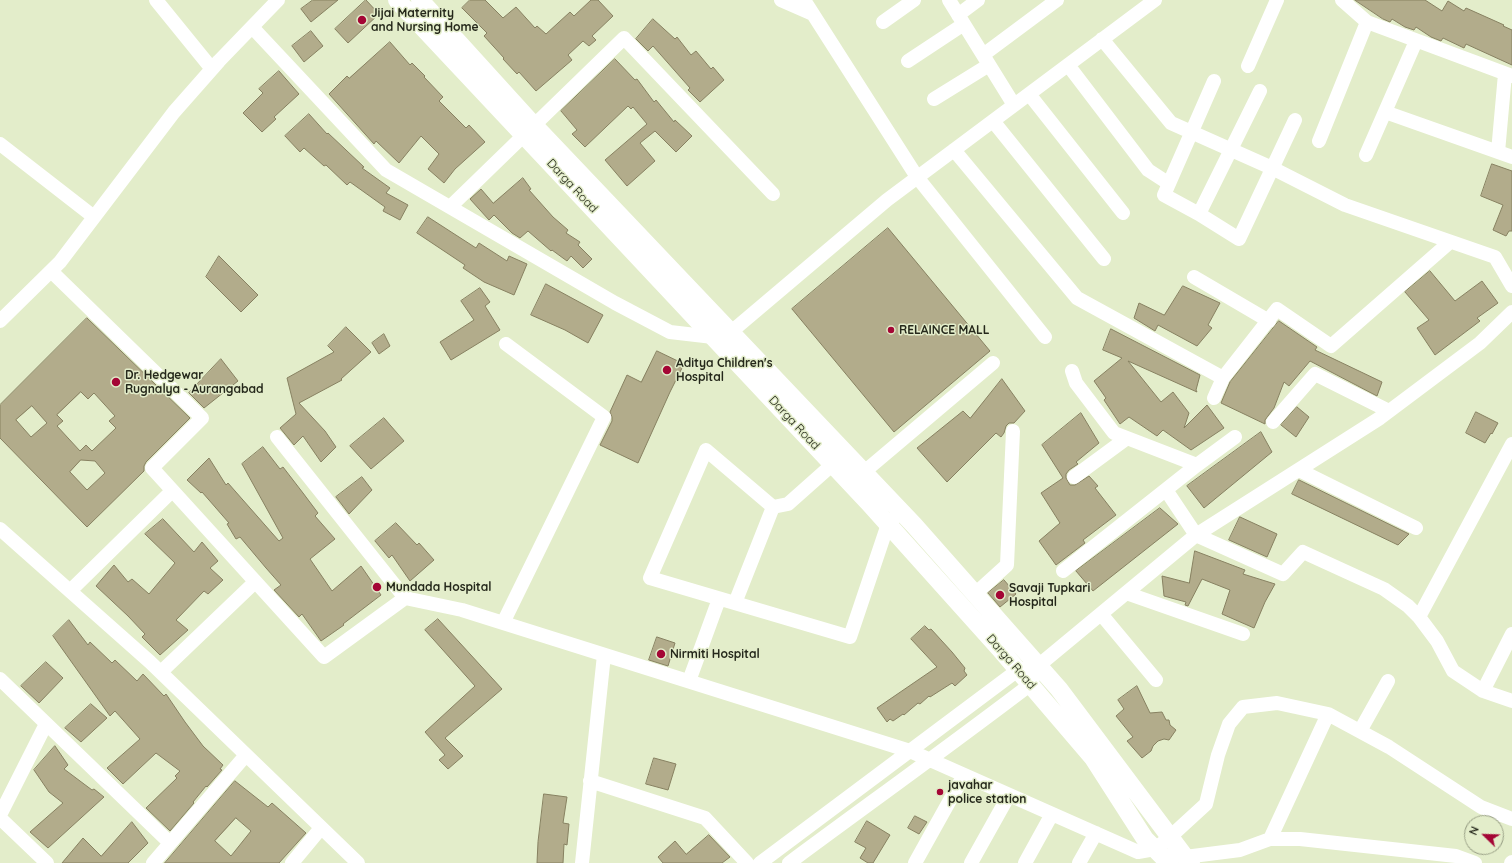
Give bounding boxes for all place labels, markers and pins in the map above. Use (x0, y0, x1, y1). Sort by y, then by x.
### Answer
place label: Jijai Maternity and Nursing Home (371, 6, 479, 34)
marker: Jijai Maternity and Nursing Home (356, 14, 368, 26)
place label: RELAINCE MALL (899, 323, 989, 337)
marker: RELAINCE MALL (886, 325, 896, 335)
place label: Aditya Children's Hospital (676, 356, 772, 384)
marker: Aditya Children's Hospital (661, 364, 673, 376)
place label: Dr. Hedgewar Rugnalya - Aurangabad (125, 368, 264, 396)
marker: Dr. Hedgewar Rugnalya - Aurangabad (110, 376, 122, 388)
place label: Mundada Hospital (386, 580, 491, 594)
marker: Mundada Hospital (371, 581, 383, 593)
place label: Savaji Tupkari Hospital (1009, 581, 1090, 609)
marker: Savaji Tupkari Hospital (994, 589, 1006, 601)
place label: Nirmiti Hospital (670, 647, 760, 661)
marker: Nirmiti Hospital (655, 648, 667, 660)
place label: javahar police station (948, 778, 1026, 806)
marker: javahar police station (935, 787, 945, 797)

